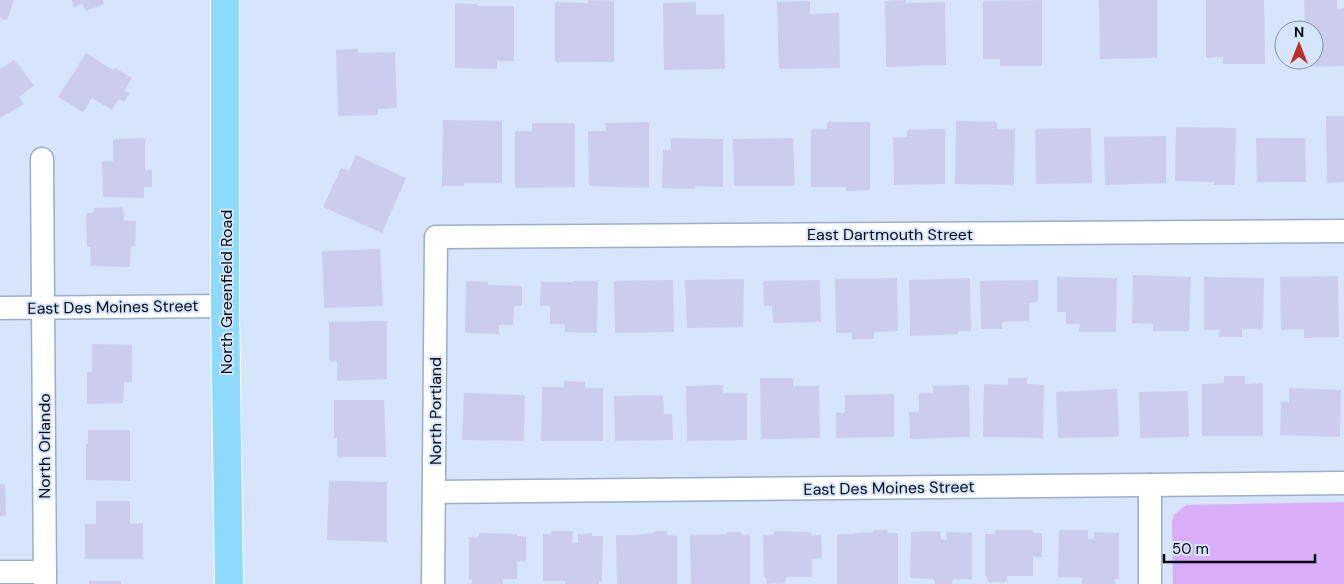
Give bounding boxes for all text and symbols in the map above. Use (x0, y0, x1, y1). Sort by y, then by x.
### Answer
north arrow (1274, 20, 1324, 70)
text: N (1294, 23, 1304, 41)
street label: North Greenfield Road (216, 210, 237, 374)
street label: East Dartmouth Street (807, 224, 973, 245)
street label: East Des Moines Street (27, 295, 199, 319)
street label: North Portland (425, 357, 446, 465)
street label: North Orlando (34, 393, 55, 499)
street label: East Des Moines Street (803, 476, 975, 500)
scale bar (1164, 532, 1315, 564)
text: 50 m (1172, 539, 1209, 559)

